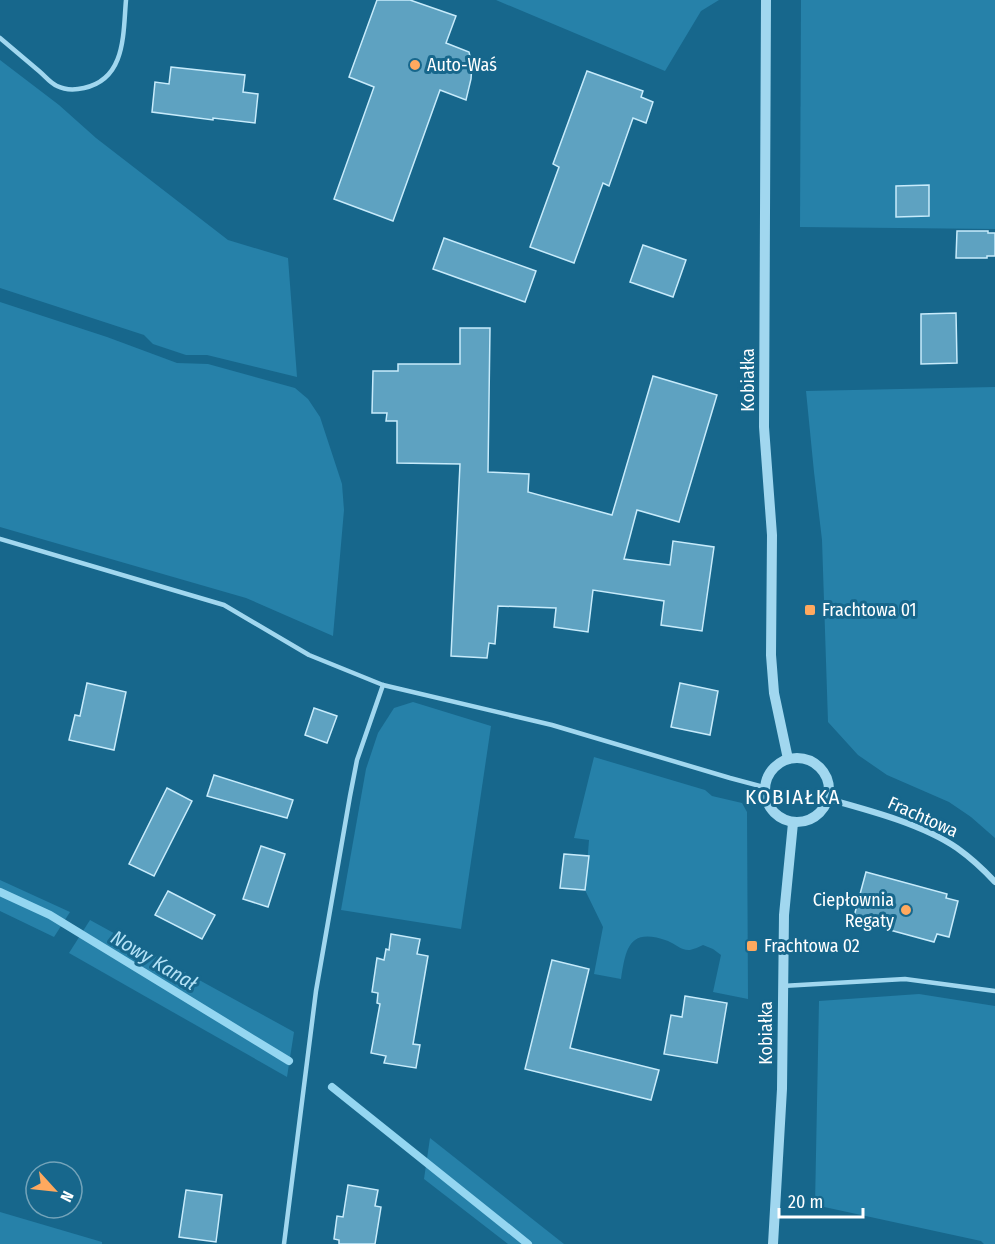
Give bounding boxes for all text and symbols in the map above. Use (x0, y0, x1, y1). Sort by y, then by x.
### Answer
place label: Auto-Waś (427, 54, 497, 76)
marker: Auto-Waś (408, 58, 422, 72)
street label: Kobiałka (737, 348, 759, 412)
place label: Frachtowa 01 (822, 599, 917, 621)
marker: Frachtowa 01 (803, 603, 817, 617)
district label: KOBIAŁKA (745, 784, 841, 810)
street label: Frachtowa (885, 792, 962, 842)
place label: Ciepłownia Regaty (813, 889, 894, 932)
marker: Ciepłownia Regaty (899, 903, 913, 917)
water label: Nowy Kanał (107, 925, 202, 995)
place label: Frachtowa 02 (764, 935, 860, 957)
marker: Frachtowa 02 (745, 939, 759, 953)
street label: Kobiałka (755, 1001, 777, 1065)
north arrow (24, 1160, 84, 1220)
scale bar (779, 1181, 863, 1219)
text: N (56, 1188, 78, 1205)
text: 20 m (788, 1191, 823, 1213)

